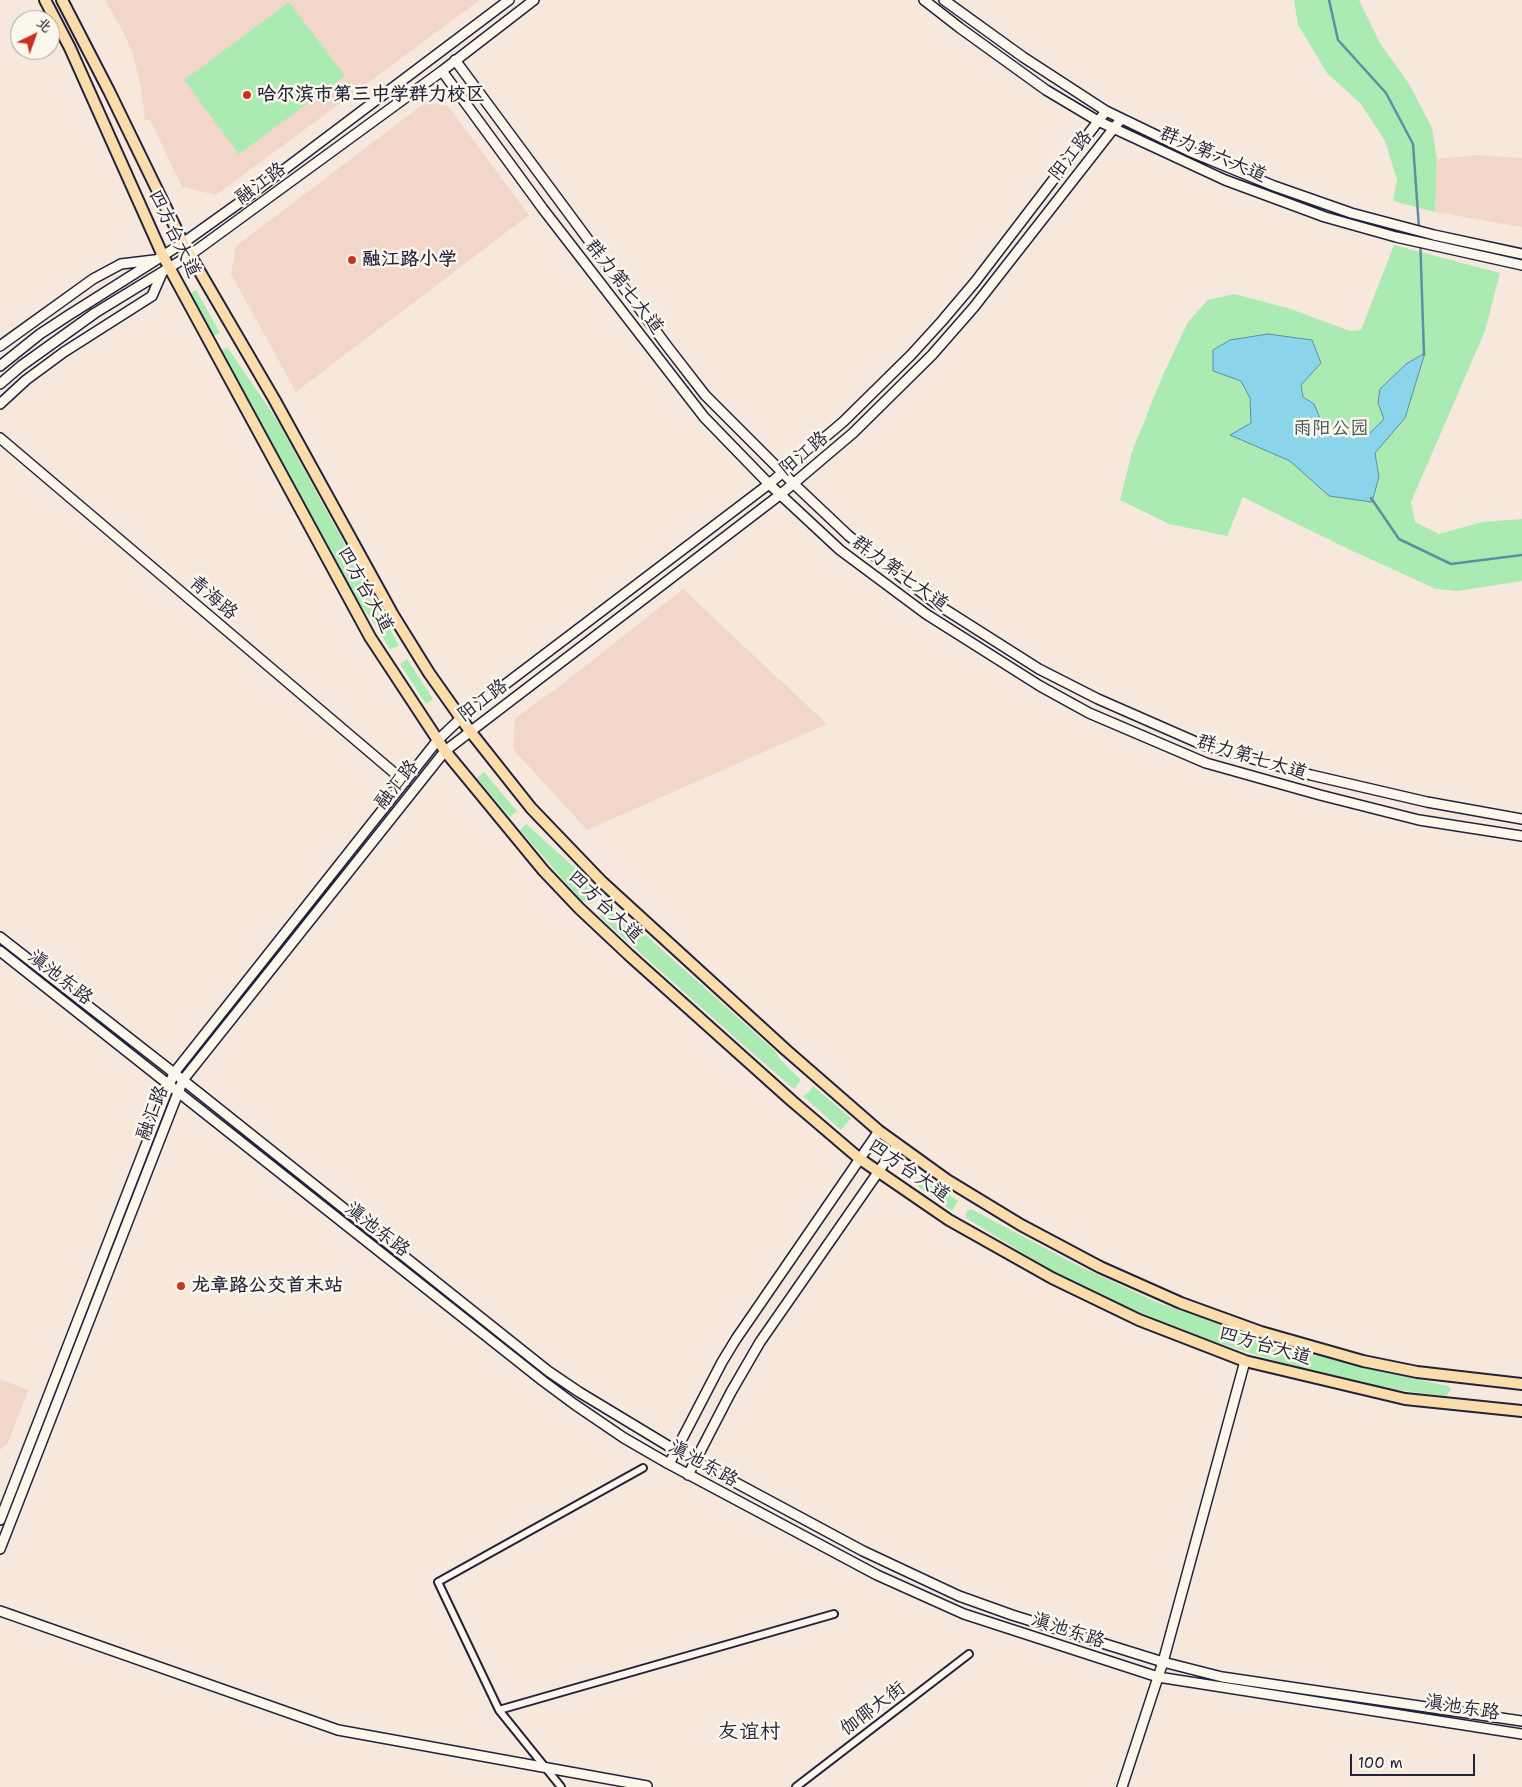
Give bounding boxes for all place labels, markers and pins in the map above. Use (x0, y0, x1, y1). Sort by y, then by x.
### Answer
place label: 哈尔滨市第三中学群力校区 (257, 84, 485, 106)
marker: 哈尔滨市第三中学群力校区 (241, 89, 253, 101)
place label: 融江路小学 (362, 249, 457, 271)
marker: 融江路小学 (346, 254, 358, 266)
place label: 龙章路公交首末站 (191, 1275, 343, 1297)
marker: 龙章路公交首末站 (175, 1280, 187, 1292)

